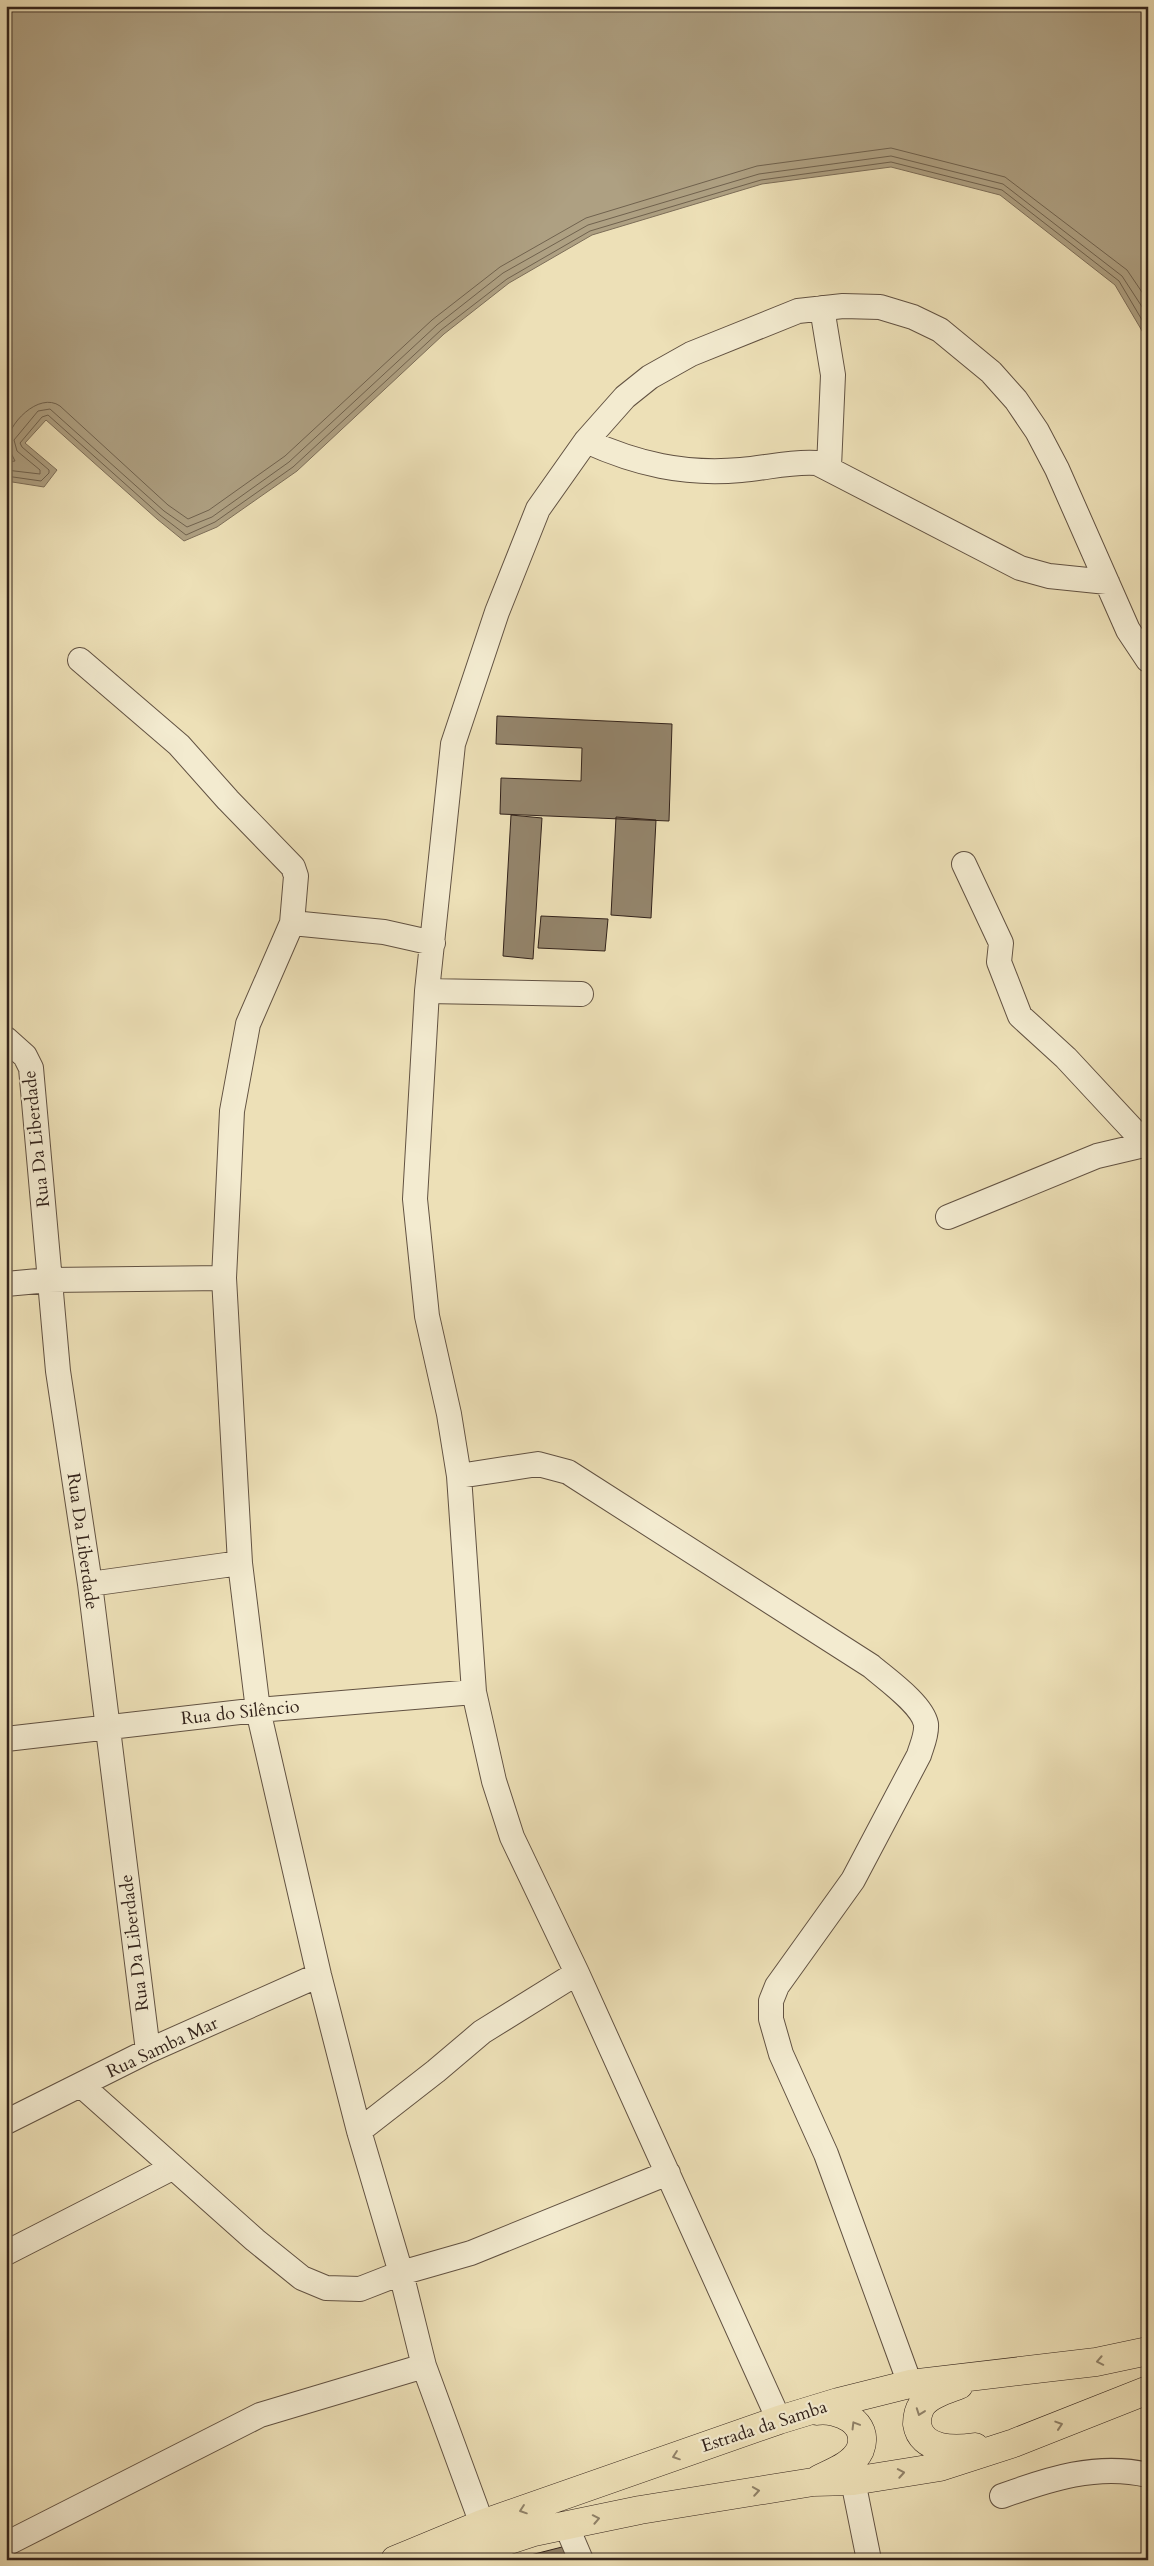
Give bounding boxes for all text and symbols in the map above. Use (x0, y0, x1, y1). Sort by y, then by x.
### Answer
street label: Rua Da Liberdade (17, 1069, 56, 1209)
street label: Rua Da Liberdade (61, 1471, 104, 1611)
street label: Rua do Silêncio (179, 1694, 301, 1731)
street label: Rua Da Liberdade (114, 1873, 155, 2013)
street label: Rua Samba Mar (102, 2010, 223, 2084)
one-way arrow (1096, 2355, 1104, 2365)
street label: Estrada da Samba (698, 2394, 831, 2459)
one-way arrow (916, 2407, 926, 2416)
one-way arrow (1055, 2421, 1063, 2431)
one-way arrow (852, 2422, 862, 2431)
one-way arrow (672, 2450, 681, 2460)
one-way arrow (897, 2469, 906, 2479)
one-way arrow (752, 2487, 761, 2497)
one-way arrow (519, 2504, 527, 2514)
one-way arrow (592, 2514, 601, 2524)

